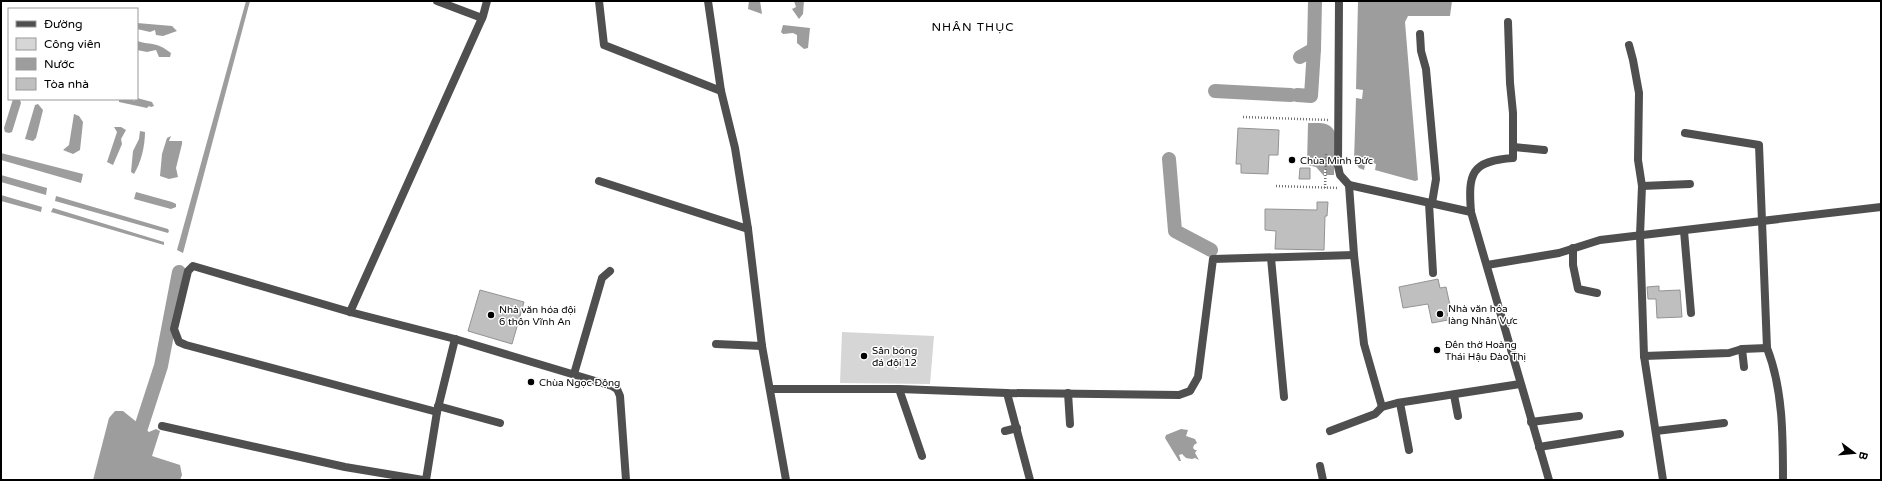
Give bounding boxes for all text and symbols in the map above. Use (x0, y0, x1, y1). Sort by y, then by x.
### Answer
legend (8, 8, 138, 100)
text: Đường (44, 17, 83, 31)
district label: NHÂN THỤC (931, 20, 1015, 34)
text: Công viên (44, 37, 101, 51)
text: Nước (44, 57, 75, 71)
text: Tòa nhà (44, 77, 89, 91)
marker: Chùa Minh Đức (1287, 155, 1297, 165)
place label: Chùa Minh Đức (1300, 155, 1373, 167)
place label: Nhà văn hóa làng Nhân Vực (1448, 303, 1518, 327)
place label: Nhà văn hóa đội 6 thôn Vĩnh An (499, 304, 576, 328)
marker: Nhà văn hóa làng Nhân Vực (1435, 309, 1445, 319)
marker: Nhà văn hóa đội 6 thôn Vĩnh An (486, 310, 496, 320)
place label: Đền thờ Hoàng Thái Hậu Đào Thị (1445, 339, 1526, 363)
place label: Sân bóng đá đội 12 (872, 345, 917, 369)
marker: Đền thờ Hoàng Thái Hậu Đào Thị (1432, 345, 1442, 355)
marker: Sân bóng đá đội 12 (859, 351, 869, 361)
marker: Chùa Ngọc Động (526, 377, 536, 387)
place label: Chùa Ngọc Động (539, 377, 620, 389)
north arrow (1834, 433, 1874, 473)
text: B (1856, 450, 1870, 461)

